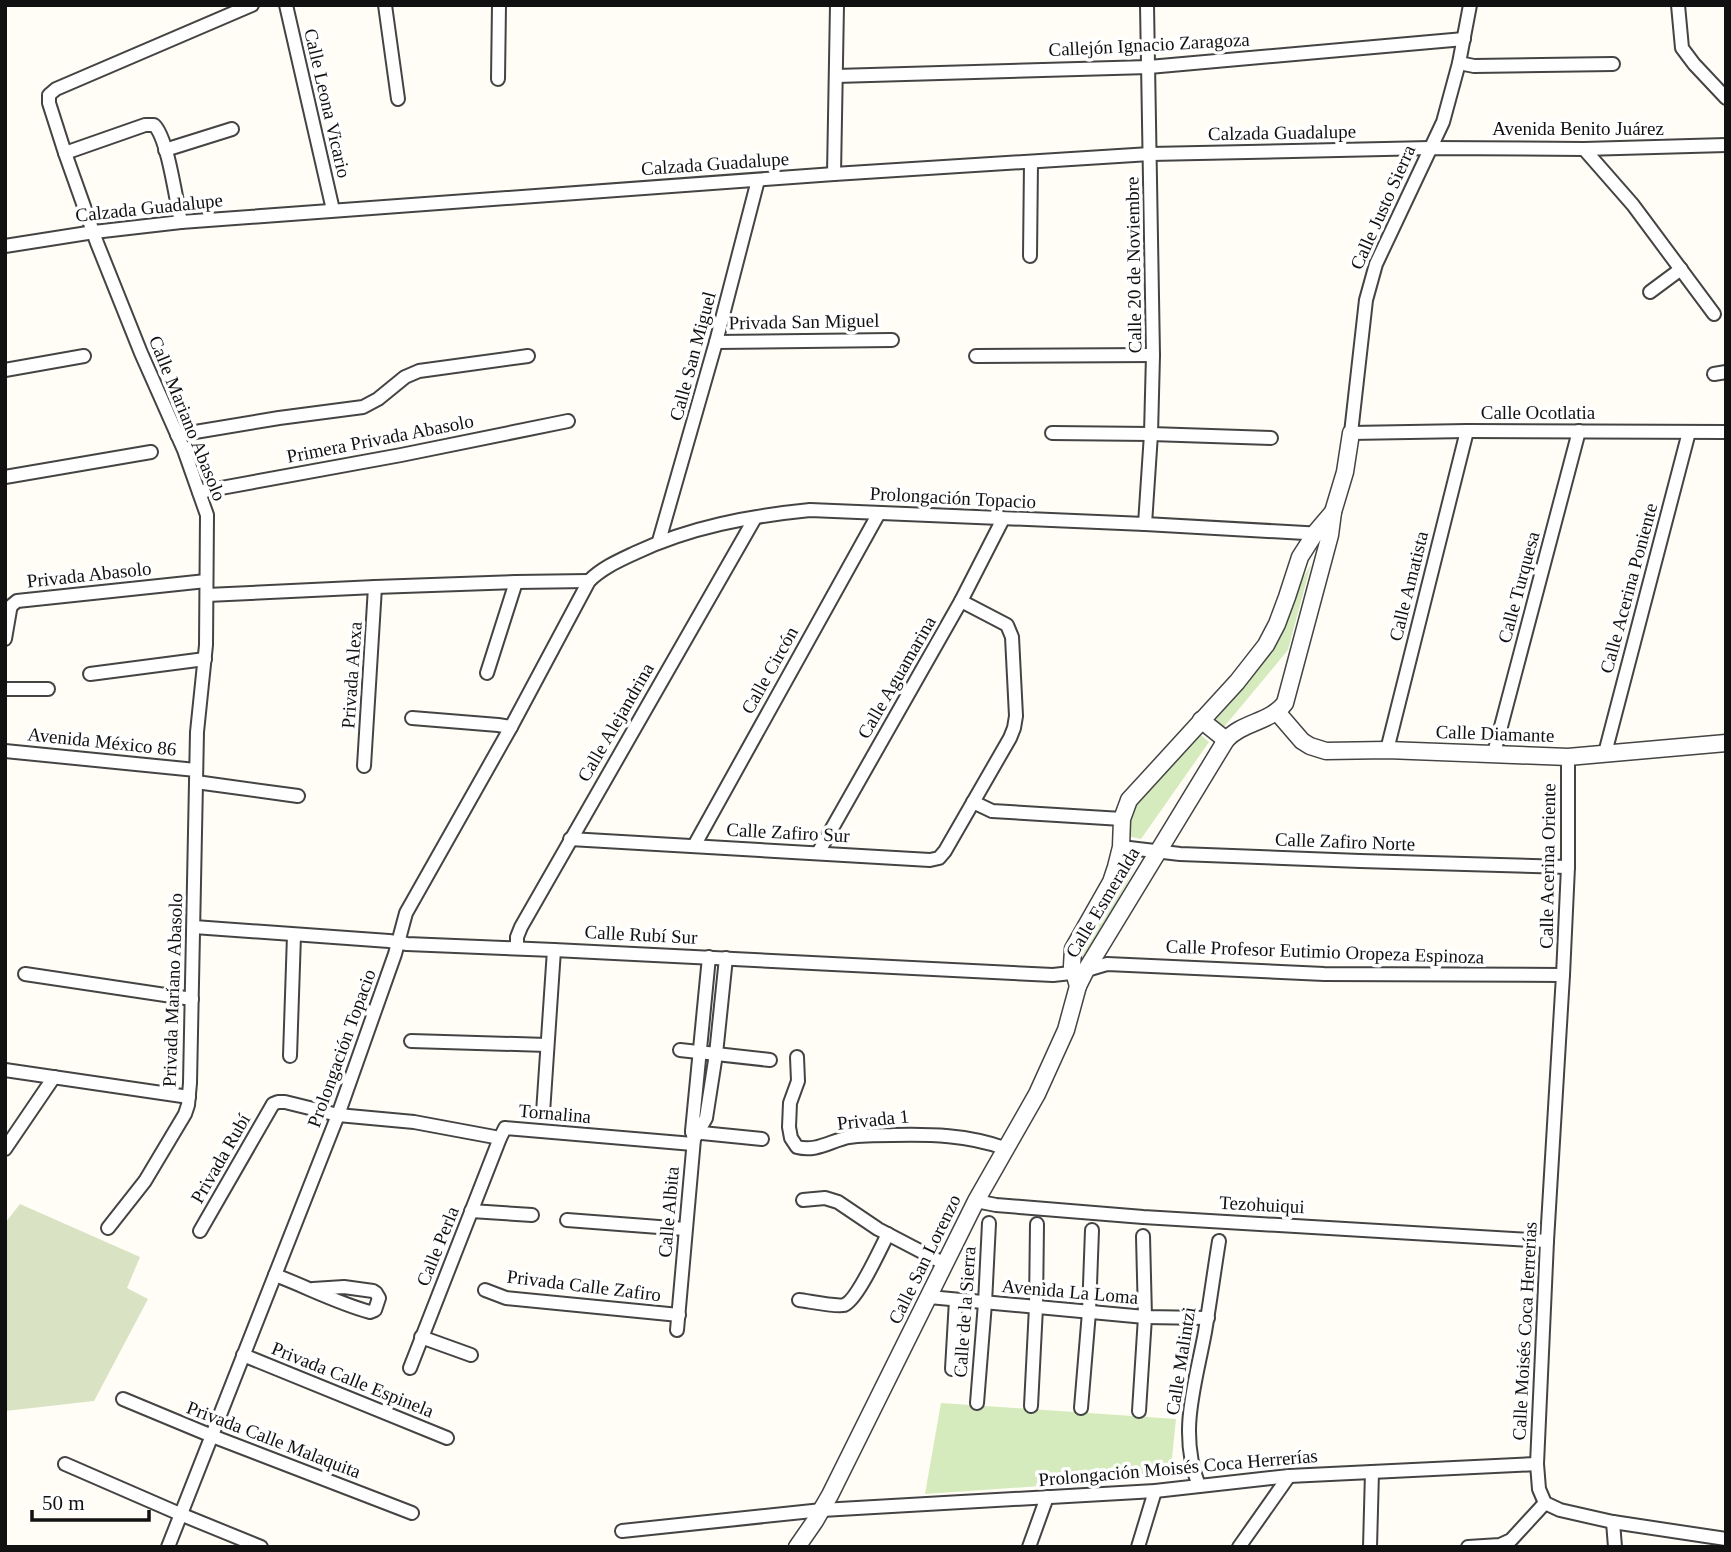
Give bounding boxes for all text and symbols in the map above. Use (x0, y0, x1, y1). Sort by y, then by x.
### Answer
street label: Calle Leona Vicario (300, 26, 355, 180)
street label: Callejón Ignacio Zaragoza (1048, 29, 1251, 60)
street label: Avenida Benito Juárez (1492, 118, 1664, 139)
street label: Calzada Guadalupe (1208, 121, 1356, 144)
street label: Calle Justo Sierra (1346, 141, 1420, 273)
street label: Calzada Guadalupe (640, 148, 790, 179)
street label: Calle 20 de Noviembre (1121, 176, 1146, 354)
street label: Calzada Guadalupe (74, 189, 224, 226)
street label: Calle San Miguel (665, 289, 720, 423)
street label: Privada San Miguel (728, 310, 880, 333)
street label: Calle Mariano Abasolo (145, 333, 230, 504)
street label: Calle Ocotlatia (1481, 402, 1596, 423)
street label: Primera Privada Abasolo (285, 410, 475, 467)
street label: Prolongación Topacio (869, 483, 1037, 512)
street label: Calle Acerina Poniente (1596, 501, 1661, 675)
street label: Calle Amatista (1385, 529, 1432, 643)
street label: Calle Turquesa (1494, 529, 1544, 645)
street label: Privada Abasolo (26, 558, 152, 591)
street label: Calle Aguamarina (853, 612, 940, 742)
street label: Privada Alexa (337, 620, 366, 729)
street label: Calle Circón (737, 622, 802, 718)
street label: Calle Alejandrina (573, 659, 658, 785)
street label: Calle Diamante (1435, 721, 1555, 746)
street label: Avenida México 86 (27, 723, 177, 760)
street label: Calle Acerina Oriente (1536, 783, 1559, 949)
street label: Calle Zafiro Sur (726, 819, 851, 846)
street label: Calle Zafiro Norte (1274, 829, 1415, 854)
street label: Calle Esmeralda (1061, 843, 1144, 961)
street label: Privada Mariano Abasolo (159, 893, 186, 1087)
street label: Calle Rubí Sur (584, 921, 699, 948)
street label: Calle Profesor Eutimio Oropeza Espinoza (1165, 935, 1485, 968)
street label: Prolongación Topacio (303, 966, 380, 1130)
street label: Tornalina (518, 1100, 593, 1127)
street label: Privada 1 (836, 1105, 910, 1134)
street label: Privada Rubí (186, 1109, 255, 1207)
street label: Calle Albita (654, 1165, 683, 1258)
street label: Calle San Lorenzo (884, 1191, 965, 1327)
street label: Tezohuiqui (1219, 1192, 1305, 1217)
street label: Calle Perla (412, 1203, 463, 1289)
street label: Calle Moisés Coca Herrerías (1508, 1221, 1541, 1441)
street label: Calle de la Sierra (949, 1245, 980, 1378)
street label: Privada Calle Zafiro (506, 1266, 662, 1305)
street label: Avenida La Loma (1001, 1275, 1140, 1308)
street label: Calle Malintzi (1162, 1305, 1199, 1417)
street label: Privada Calle Espinela (269, 1337, 437, 1422)
street label: Privada Calle Malaquita (184, 1397, 364, 1483)
street label: Prolongación Moisés Coca Herrerías (1038, 1445, 1319, 1490)
scale bar (32, 1478, 149, 1522)
text: 50 m (42, 1491, 85, 1515)

